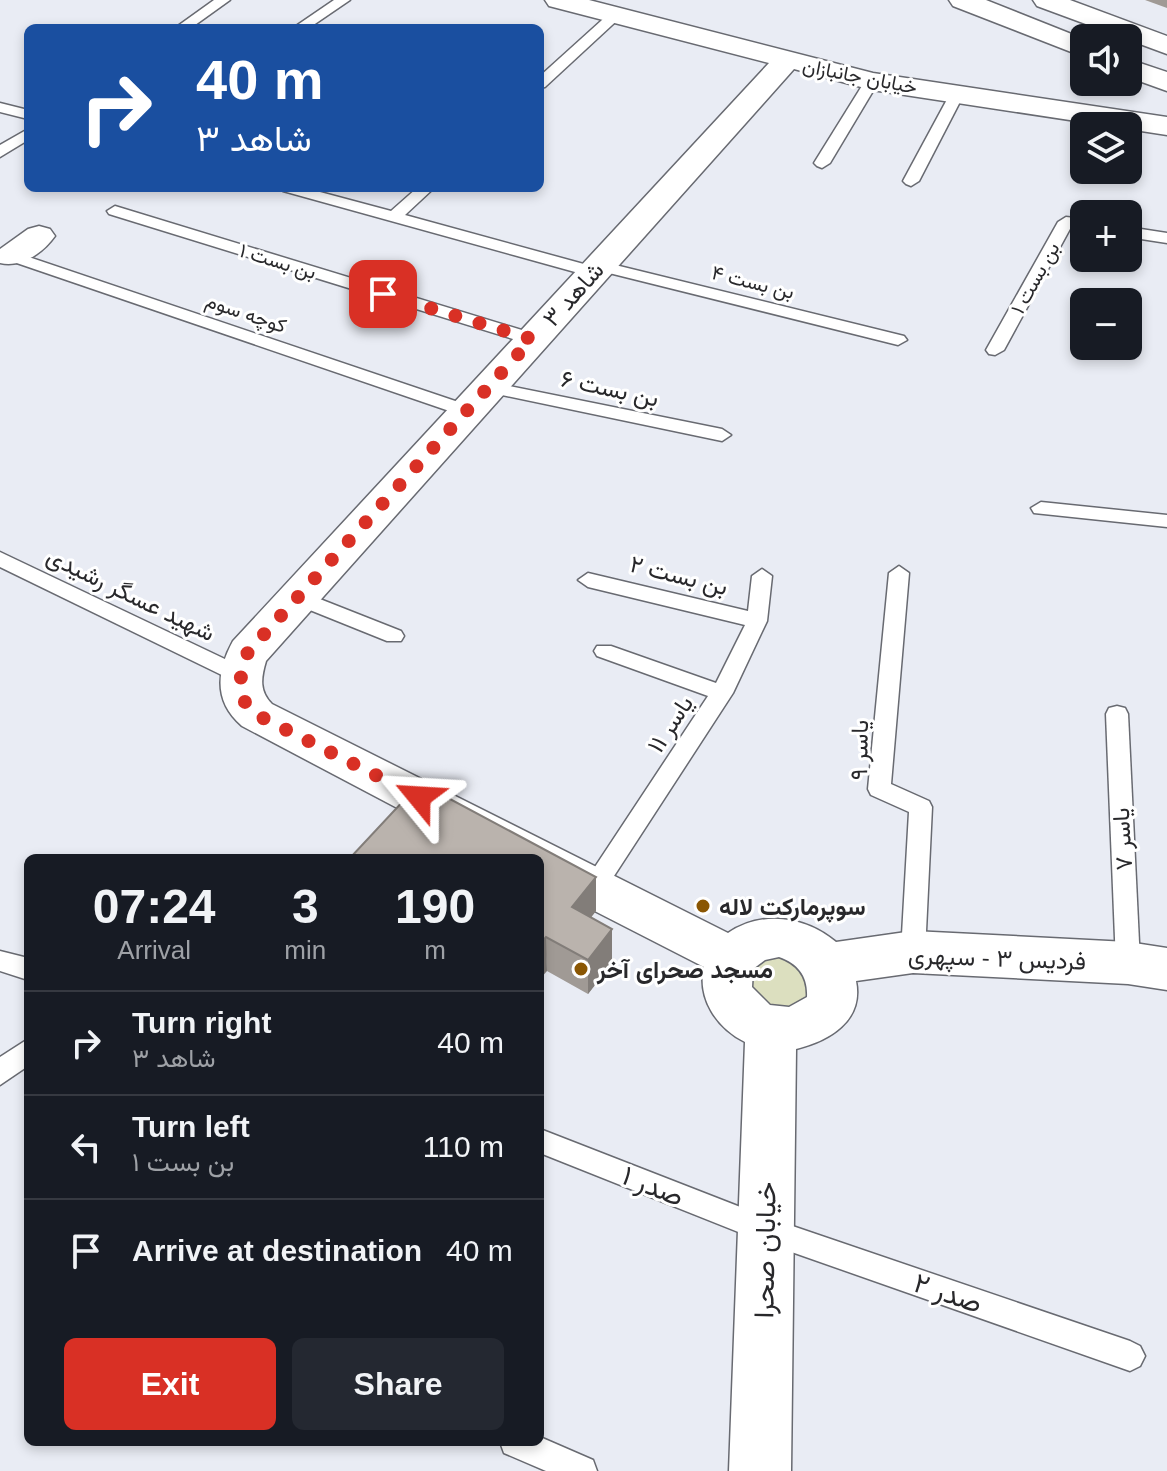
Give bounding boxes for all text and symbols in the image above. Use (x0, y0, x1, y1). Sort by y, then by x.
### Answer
map controls (1070, 24, 1142, 360)
button: sound (1070, 24, 1142, 96)
text: 40 m (196, 48, 324, 111)
street label: خیابان جانبازان (800, 54, 919, 100)
icon: right (64, 56, 168, 160)
button: layers (1070, 112, 1142, 184)
text: شاهد ۳ (196, 118, 312, 159)
button: + (1070, 200, 1142, 272)
street label: بن بست ۱ (1006, 238, 1065, 318)
street label: بن بست ۱ (237, 239, 319, 284)
street label: شاهد ۳ (537, 256, 609, 332)
pin (349, 260, 417, 328)
street label: بن بست ۴ (709, 261, 797, 304)
icon: arrive (361, 272, 405, 316)
button: − (1070, 288, 1142, 360)
street label: کوچه سوم (202, 289, 289, 340)
street label: بن بست ۶ (559, 364, 661, 412)
street label: شهید عسگر رشیدی (42, 542, 219, 648)
street label: بن بست ۲ (627, 550, 731, 601)
street label: یاسر ۱۱ (642, 690, 700, 759)
street label: یاسر ۹ (845, 720, 875, 780)
position arrow (377, 755, 461, 839)
street label: یاسر ۷ (1107, 807, 1139, 871)
text: 07:24 (93, 880, 216, 933)
text: 3 (292, 880, 319, 933)
text: 190 (395, 880, 475, 933)
place label: سوپرمارکت لاله (719, 893, 866, 923)
marker: سوپرمارکت لاله (694, 897, 712, 915)
text: Arrival (117, 935, 191, 965)
text: min (284, 935, 326, 965)
text: m (424, 935, 446, 965)
street label: فردیس ۳ - سپهری (908, 941, 1086, 978)
place label: مسجد صحرای آخر (596, 956, 773, 985)
marker: مسجد صحرای آخر (572, 960, 590, 978)
text: Turn right (132, 1006, 271, 1039)
icon: right (64, 1021, 108, 1065)
text: 40 m (437, 1026, 504, 1059)
text: شاهد ۳ (132, 1043, 216, 1073)
text: Turn left (132, 1110, 250, 1143)
icon: left (64, 1125, 108, 1169)
text: 110 m (423, 1130, 504, 1163)
text: بن بست ۱ (132, 1147, 234, 1177)
street label: صدر ۱ (617, 1160, 688, 1214)
street label: خیابان صحرا (748, 1182, 784, 1319)
icon: arrive (64, 1229, 108, 1273)
text: Arrive at destination (132, 1234, 422, 1267)
text: 40 m (446, 1234, 513, 1267)
street label: صدر ۲ (909, 1267, 986, 1321)
button: Exit (64, 1338, 276, 1430)
button: Share (292, 1338, 504, 1430)

